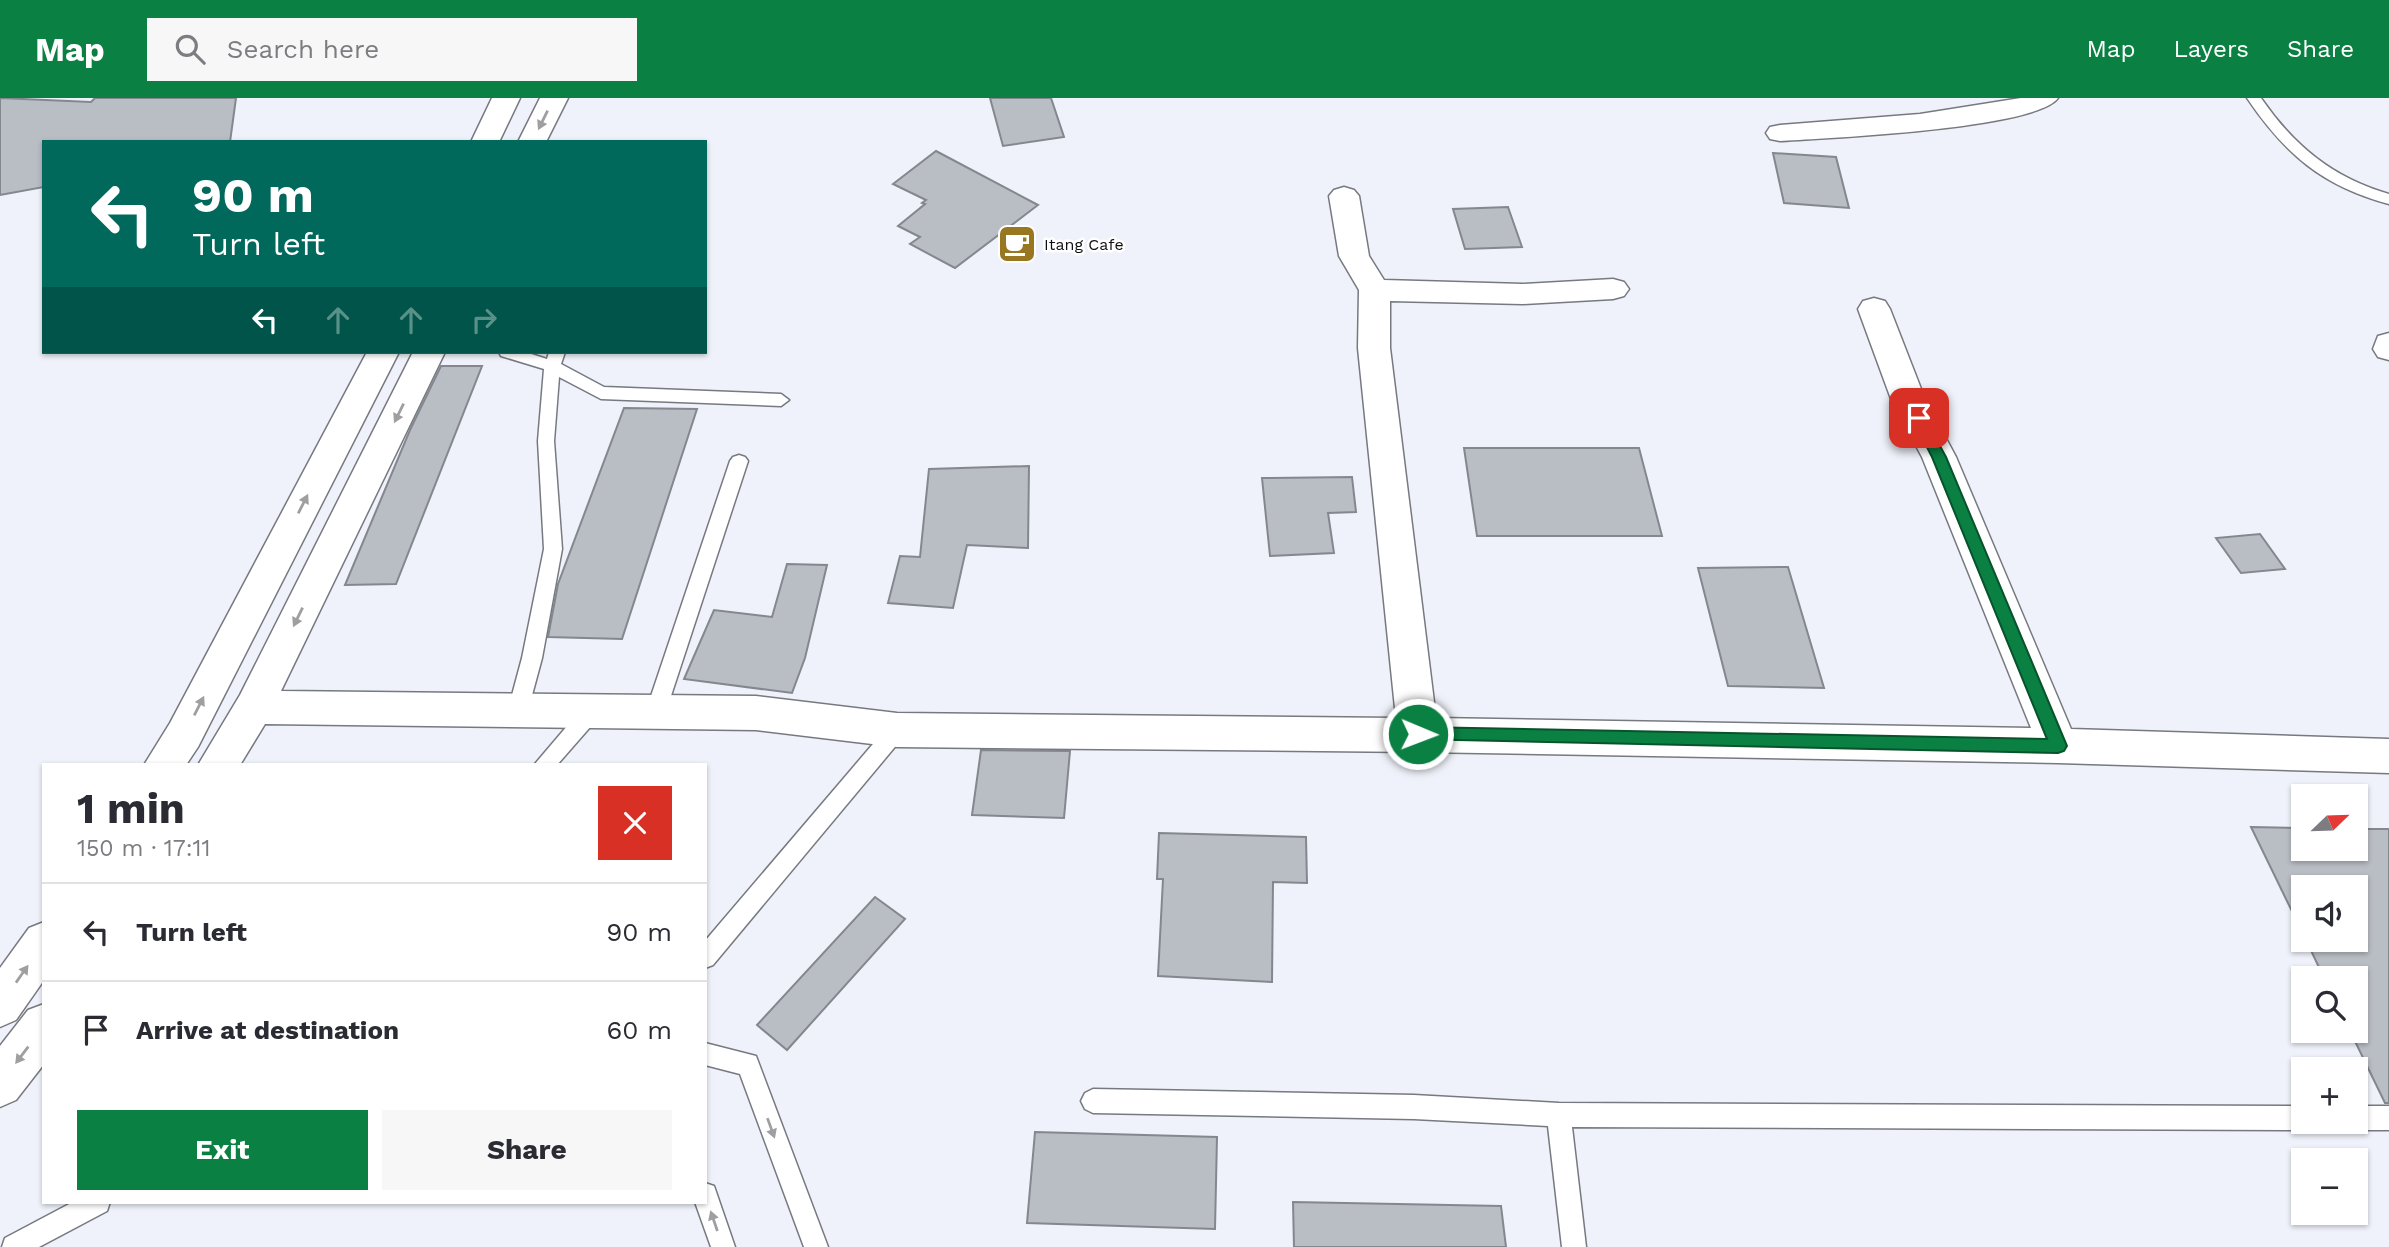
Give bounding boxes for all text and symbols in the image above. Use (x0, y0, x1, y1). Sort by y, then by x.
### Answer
search box (147, 18, 637, 81)
text: Map (35, 30, 105, 69)
icon: search (171, 30, 209, 68)
text: Search here (227, 34, 379, 64)
text: Map (2087, 35, 2135, 63)
text: Layers (2173, 35, 2249, 63)
text: Share (2287, 35, 2354, 63)
one-way arrow (538, 110, 549, 130)
text: 90 m (192, 166, 314, 224)
icon: left (77, 168, 168, 259)
cafe icon: Itang Cafe (996, 223, 1038, 265)
text: Turn left (192, 225, 325, 263)
place label: Itang Cafe (1044, 235, 1124, 254)
icon: left (246, 301, 284, 339)
icon: ahead (319, 301, 357, 339)
icon: ahead (392, 301, 430, 339)
icon: right (465, 301, 503, 339)
pin (1889, 388, 1949, 448)
icon: arrive (1900, 399, 1938, 437)
one-way arrow (393, 403, 405, 423)
one-way arrow (298, 494, 309, 514)
one-way arrow (293, 607, 304, 627)
one-way arrow (194, 696, 205, 716)
position arrow (1381, 697, 1455, 771)
text: 1 min (77, 784, 185, 833)
north arrow (2291, 784, 2368, 861)
map controls (2291, 784, 2368, 1225)
button: close (598, 786, 672, 860)
text: 150 m · 17:11 (77, 835, 210, 862)
button: sound (2291, 875, 2368, 952)
icon: left (77, 913, 115, 951)
text: Turn left (136, 917, 247, 947)
text: 90 m (606, 917, 672, 947)
one-way arrow (15, 965, 29, 983)
button: search (2291, 966, 2368, 1043)
icon: arrive (77, 1011, 115, 1049)
text: Arrive at destination (136, 1015, 399, 1045)
text: 60 m (606, 1015, 672, 1045)
one-way arrow (15, 1046, 29, 1064)
button: + (2291, 1057, 2368, 1134)
button: Exit (77, 1110, 368, 1190)
button: Share (382, 1110, 672, 1190)
one-way arrow (766, 1118, 777, 1139)
button: − (2291, 1148, 2368, 1225)
one-way arrow (708, 1210, 719, 1231)

